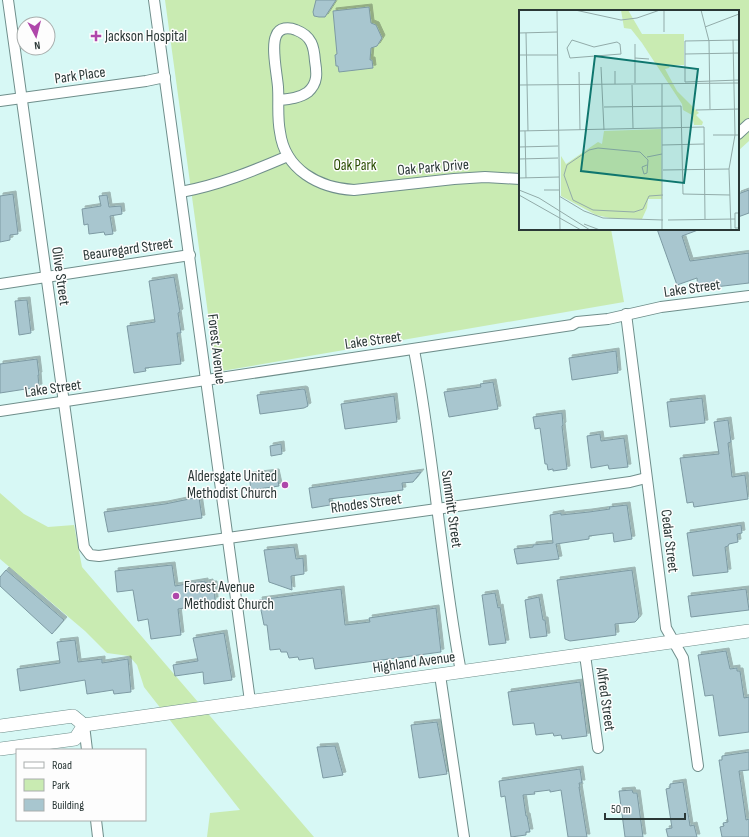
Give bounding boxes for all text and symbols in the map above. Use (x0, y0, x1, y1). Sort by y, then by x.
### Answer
inset map (519, 10, 739, 230)
north arrow (16, 16, 56, 56)
place label: Jackson Hospital (104, 27, 187, 46)
marker: Jackson Hospital (90, 30, 102, 42)
text: N (33, 39, 41, 52)
street label: Park Place (53, 63, 107, 88)
street label: Oak Park Drive (397, 155, 470, 180)
park label: Oak Park (333, 156, 377, 175)
street label: Beauregard Street (82, 234, 175, 265)
street label: Olive Street (47, 246, 74, 307)
street label: Lake Street (663, 275, 722, 302)
street label: Forest Avenue (203, 313, 230, 385)
street label: Lake Street (344, 327, 403, 354)
street label: Lake Street (24, 375, 83, 402)
place label: Aldersgate United Methodist Church (187, 467, 277, 503)
street label: Summitt Street (437, 469, 466, 549)
marker: Aldersgate United Methodist Church (280, 480, 290, 490)
street label: Rhodes Street (329, 489, 403, 518)
street label: Cedar Street (656, 508, 683, 574)
place label: Forest Avenue Methodist Church (184, 578, 274, 614)
marker: Forest Avenue Methodist Church (171, 591, 181, 601)
street label: Highland Avenue (372, 647, 457, 678)
street label: Alfred Street (591, 665, 619, 733)
legend (16, 749, 146, 821)
text: Road (52, 758, 72, 773)
text: Park (52, 778, 70, 793)
scale bar (605, 795, 685, 821)
text: Building (52, 798, 84, 813)
text: 50 m (611, 802, 631, 817)

